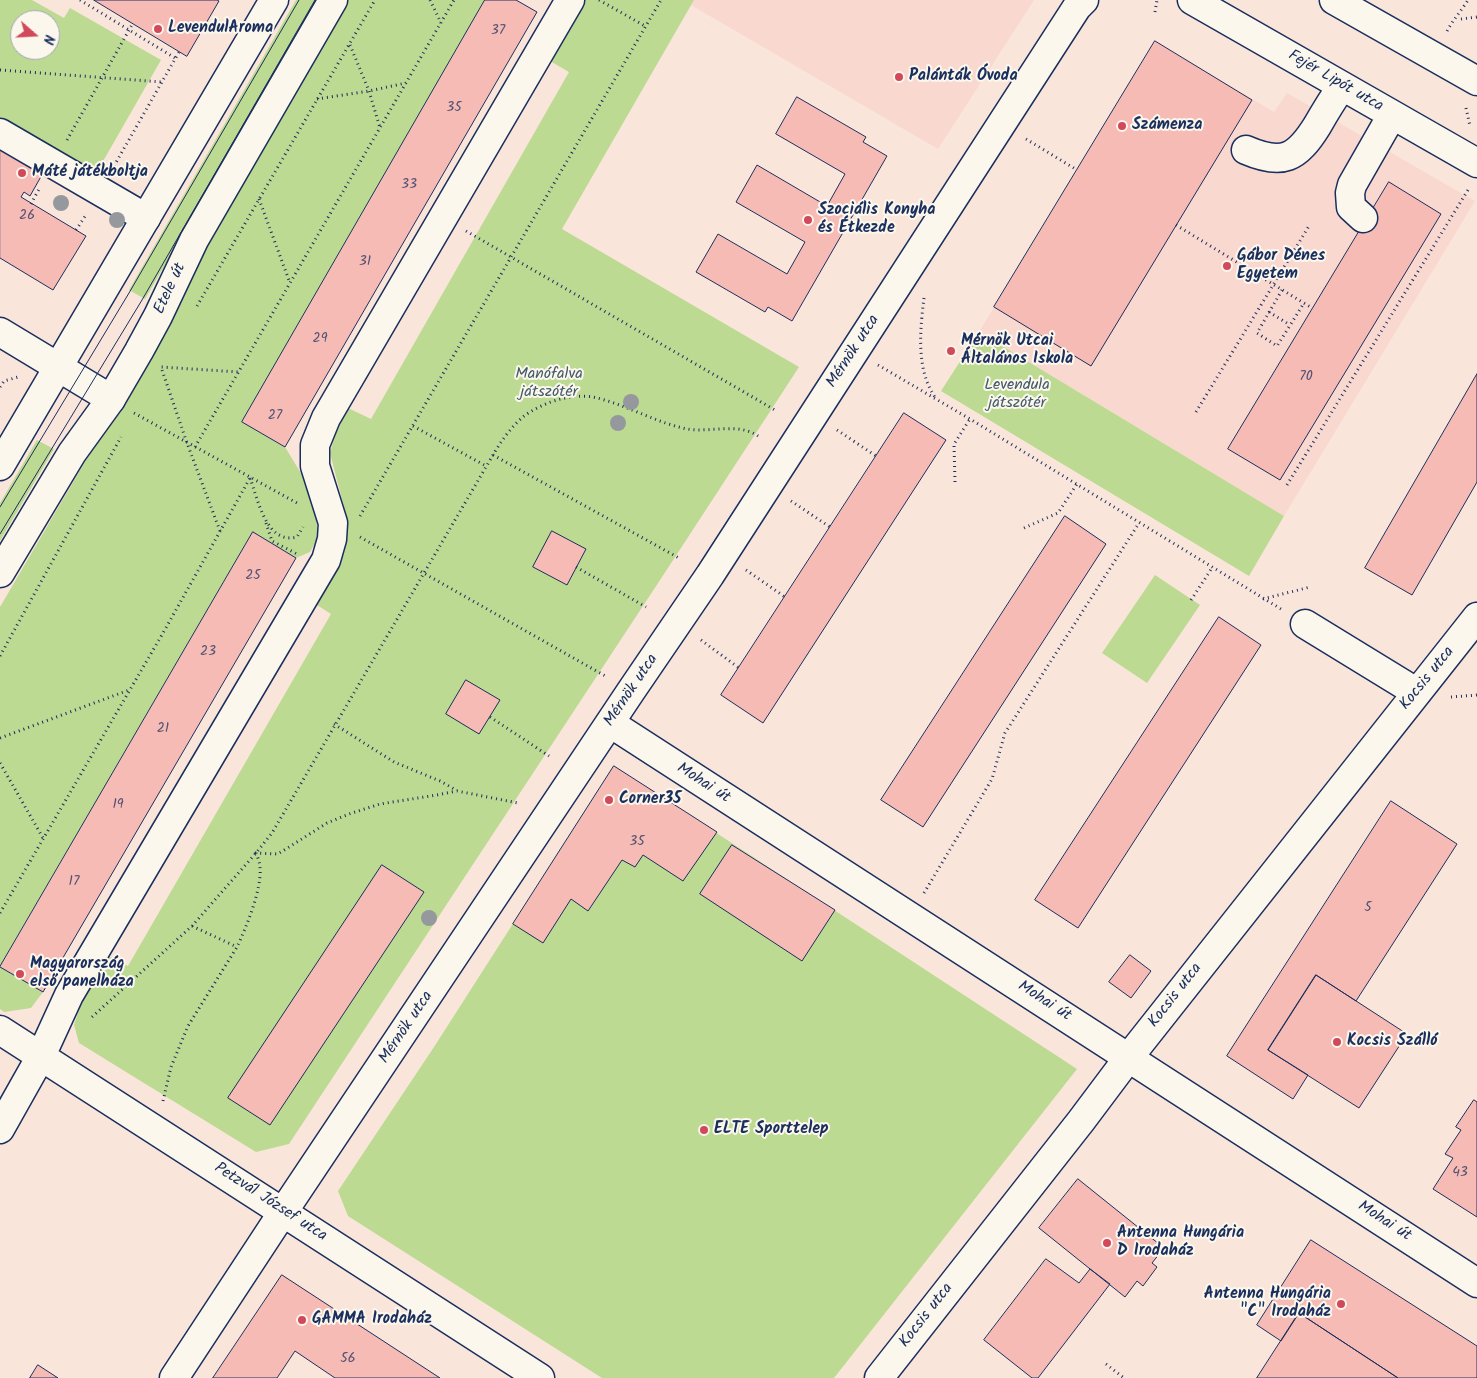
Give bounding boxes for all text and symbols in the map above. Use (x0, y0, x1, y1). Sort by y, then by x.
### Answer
north arrow (10, 10, 60, 60)
place label: LevendulAroma (168, 19, 273, 39)
marker: LevendulAroma (152, 23, 164, 35)
house number: 37 (491, 24, 505, 40)
text: N (36, 32, 60, 47)
street label: Fejér Lipót utca (1284, 47, 1386, 117)
place label: Palánták Óvoda (909, 67, 1018, 87)
marker: Palánták Óvoda (893, 71, 905, 83)
house number: 35 (446, 101, 462, 117)
place label: Számenza (1132, 116, 1202, 136)
marker: Számenza (1116, 120, 1128, 132)
place label: Máté játékboltja (32, 163, 148, 183)
marker: Máté játékboltja (16, 167, 28, 179)
house number: 33 (401, 178, 417, 194)
place label: Szociális Konyha és Étkezde (818, 201, 935, 239)
house number: 26 (19, 209, 35, 225)
marker: Szociális Konyha és Étkezde (802, 214, 814, 226)
place label: Gábor Dénes Egyetem (1237, 247, 1325, 285)
house number: 31 (359, 255, 371, 271)
street label: Etele út (151, 260, 191, 318)
marker: Gábor Dénes Egyetem (1221, 260, 1233, 272)
street label: Mérnök utca (823, 312, 885, 392)
house number: 29 (313, 332, 327, 348)
place label: Mérnök Utcai Általános Iskola (961, 332, 1073, 370)
marker: Mérnök Utcai Általános Iskola (945, 345, 957, 357)
park label: Manófalva játszótér (515, 365, 583, 403)
house number: 70 (1299, 370, 1313, 386)
park label: Levendula játszótér (984, 376, 1050, 414)
house number: 27 (268, 409, 282, 425)
house number: 25 (245, 569, 261, 585)
street label: Kocsis utca (1397, 643, 1459, 715)
house number: 23 (200, 645, 216, 661)
street label: Mérnök utca (601, 651, 663, 731)
house number: 21 (157, 722, 169, 738)
street label: Mohai út (673, 760, 733, 808)
place label: Corner35 (619, 790, 681, 810)
marker: Corner35 (603, 794, 615, 806)
house number: 19 (112, 798, 124, 814)
house number: 35 (629, 835, 645, 851)
house number: 17 (69, 875, 79, 891)
house number: 5 (1364, 901, 1372, 917)
place label: Magyarország első panelháza (30, 955, 134, 993)
street label: Kocsis utca (1145, 960, 1207, 1032)
marker: Magyarország első panelháza (14, 968, 26, 980)
street label: Mohai út (1014, 978, 1074, 1026)
street label: Mérnök utca (376, 988, 438, 1068)
place label: Kocsis Szálló (1347, 1032, 1438, 1052)
marker: Kocsis Szálló (1331, 1036, 1343, 1048)
place label: ELTE Sporttelep (714, 1120, 829, 1140)
marker: ELTE Sporttelep (698, 1124, 710, 1136)
street label: Petzvál József utca (210, 1159, 330, 1247)
house number: 43 (1452, 1166, 1468, 1182)
street label: Mohai út (1354, 1198, 1414, 1246)
place label: Antenna Hungária D Irodaház (1117, 1224, 1244, 1262)
marker: Antenna Hungária D Irodaház (1101, 1237, 1113, 1249)
street label: Kocsis utca (896, 1280, 958, 1352)
place label: Antenna Hungária "C" Irodaház (1204, 1285, 1331, 1323)
marker: Antenna Hungária "C" Irodaház (1335, 1298, 1347, 1310)
place label: GAMMA Irodaház (312, 1310, 432, 1330)
marker: GAMMA Irodaház (296, 1314, 308, 1326)
house number: 56 (340, 1352, 356, 1368)

